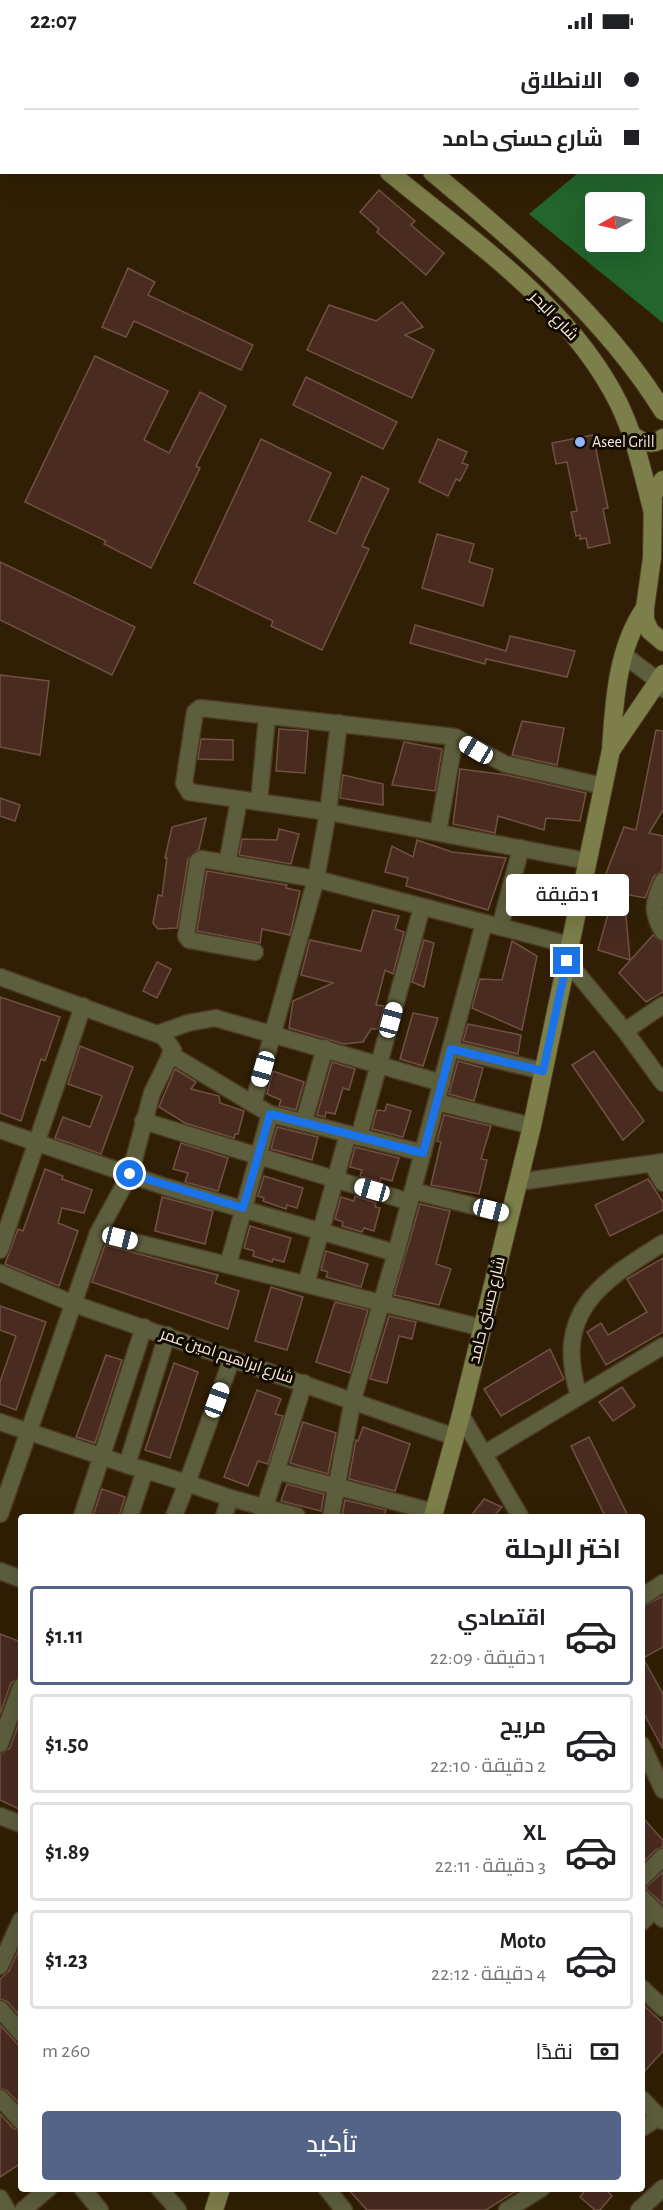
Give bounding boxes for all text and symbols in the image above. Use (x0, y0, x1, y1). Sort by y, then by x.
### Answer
text: 22:07 (30, 10, 77, 32)
text: الانطلاق (520, 70, 603, 92)
text: شارع حسنى حامد (442, 128, 603, 150)
north arrow (585, 192, 645, 252)
map controls (585, 192, 645, 252)
street label: شارع البحر (524, 287, 582, 346)
place label: Aseel Grill (592, 434, 655, 450)
marker: Aseel Grill (573, 435, 587, 449)
car (456, 733, 496, 767)
callout: 1 دقيقة (506, 874, 628, 916)
text: 1 دقيقة (536, 885, 599, 905)
route end (553, 947, 580, 974)
car (378, 1000, 404, 1040)
car (249, 1049, 277, 1089)
route start (116, 1160, 143, 1187)
car (352, 1176, 392, 1204)
car (471, 1197, 511, 1223)
car (100, 1225, 140, 1251)
street label: شارع حسنى حامد (465, 1255, 511, 1366)
street label: شارع ابراهيم امين عمر (156, 1324, 296, 1389)
car (202, 1380, 232, 1420)
text: اختر الرحلة (505, 1536, 621, 1563)
text: اقتصادي (457, 1607, 546, 1629)
icon: car (564, 1609, 618, 1663)
text: $1.11 (45, 1625, 84, 1647)
text: 1 دقيقة · 22:09 (430, 1648, 546, 1668)
text: مريح (500, 1715, 546, 1737)
icon: car (564, 1717, 618, 1771)
text: $1.50 (45, 1733, 89, 1755)
text: 2 دقيقة · 22:10 (430, 1756, 546, 1776)
text: XL (523, 1822, 546, 1844)
icon: car (564, 1825, 618, 1879)
text: $1.89 (45, 1841, 89, 1863)
text: 3 دقيقة · 22:11 (435, 1856, 546, 1876)
text: Moto (500, 1930, 546, 1952)
icon: car (564, 1933, 618, 1987)
text: $1.23 (45, 1949, 88, 1971)
text: 4 دقيقة · 22:12 (431, 1964, 546, 1984)
icon: cash (588, 2035, 621, 2068)
text: 260 m (42, 2041, 90, 2061)
text: نقدًا (535, 2041, 573, 2063)
button: تأكيد (42, 2111, 621, 2180)

